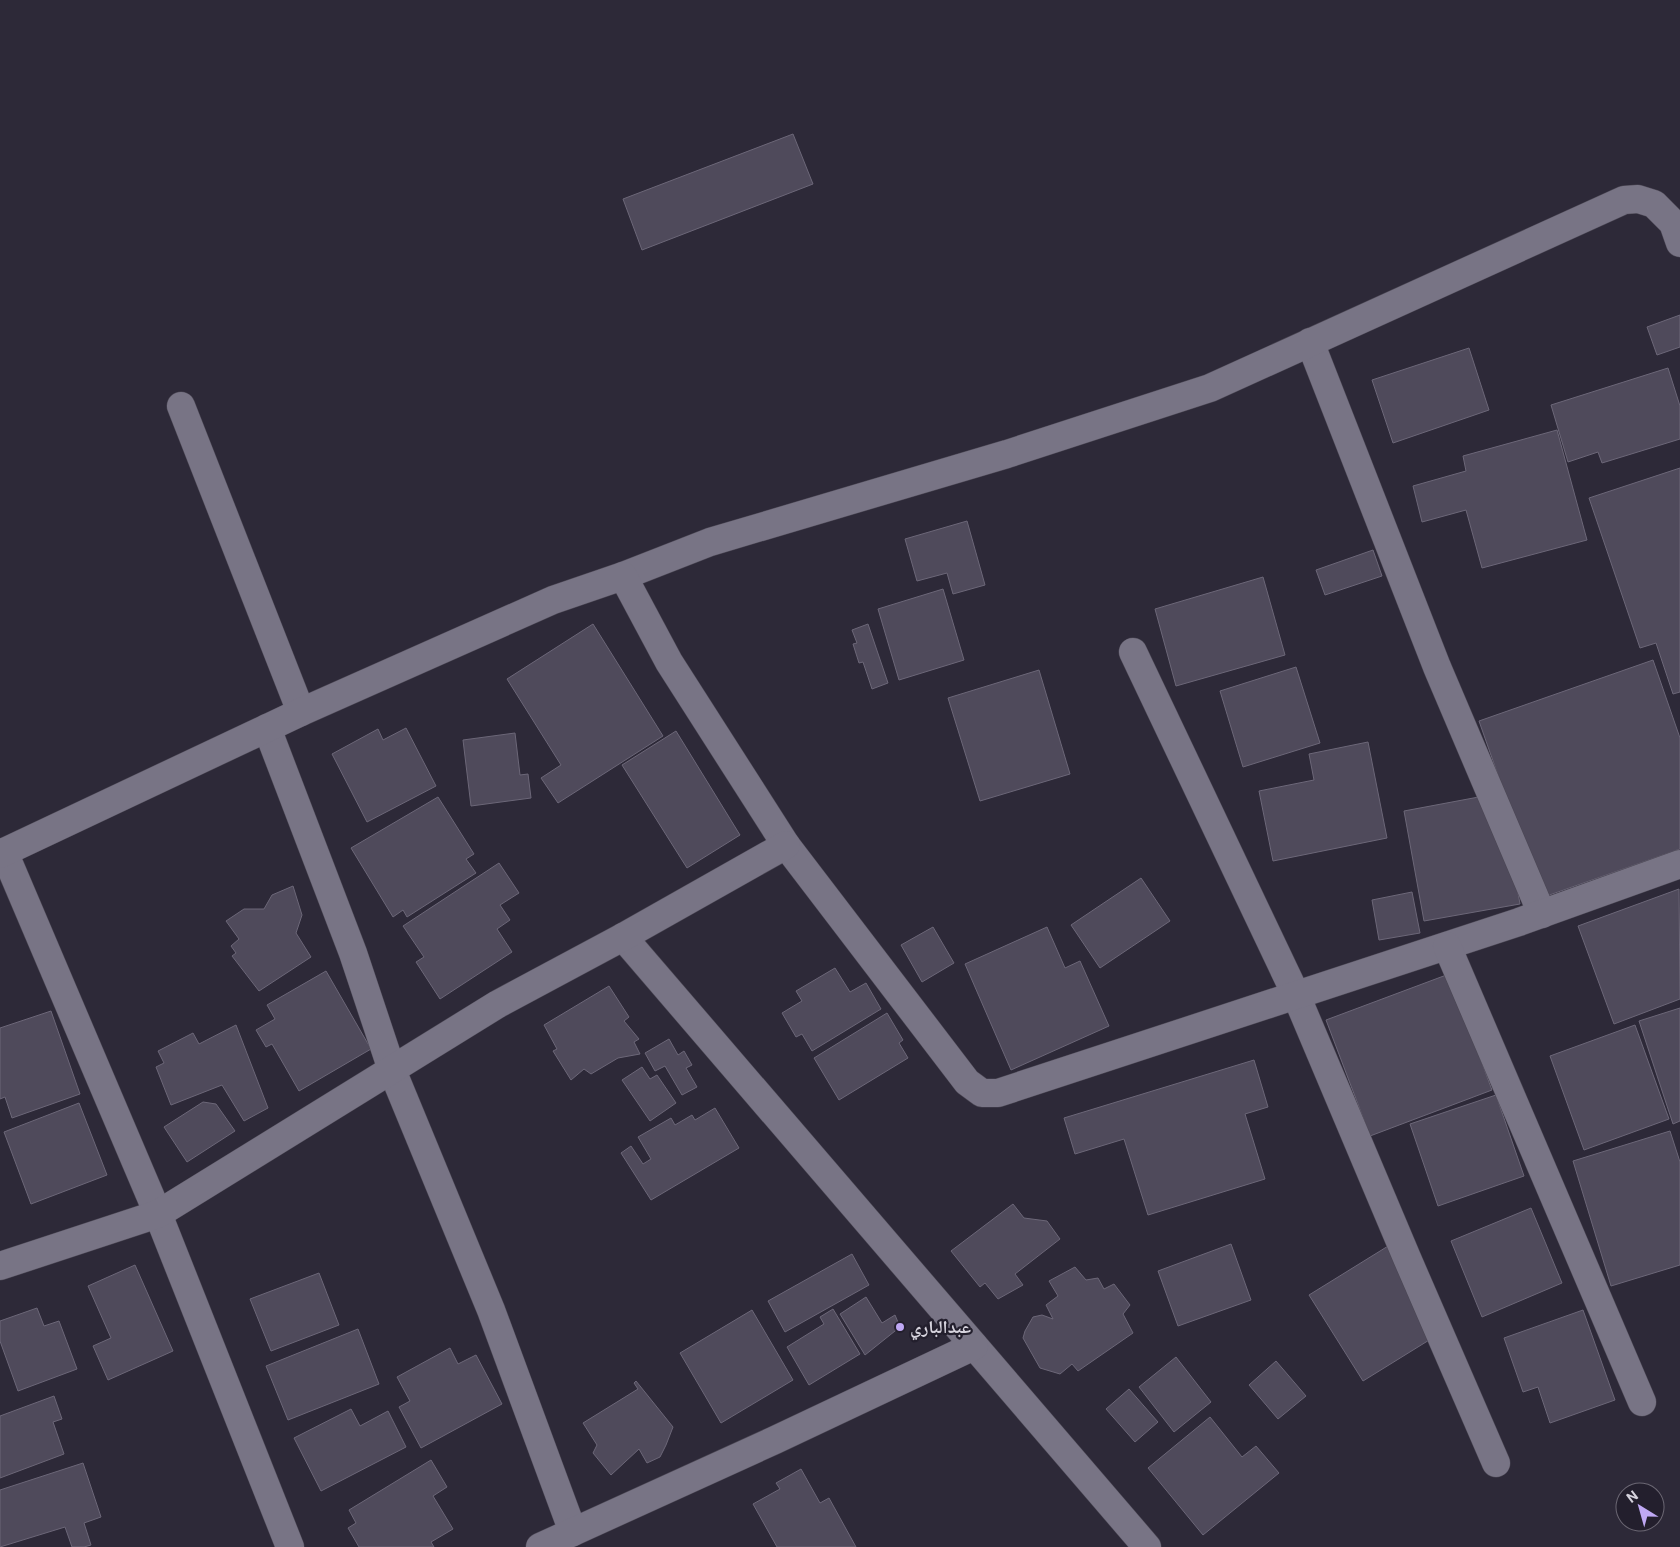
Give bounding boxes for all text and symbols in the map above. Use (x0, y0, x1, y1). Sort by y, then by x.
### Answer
place label: عبدالباري (910, 1316, 971, 1341)
marker: عبدالباري (894, 1321, 906, 1333)
north arrow (1615, 1482, 1665, 1532)
text: N (1623, 1487, 1641, 1506)

